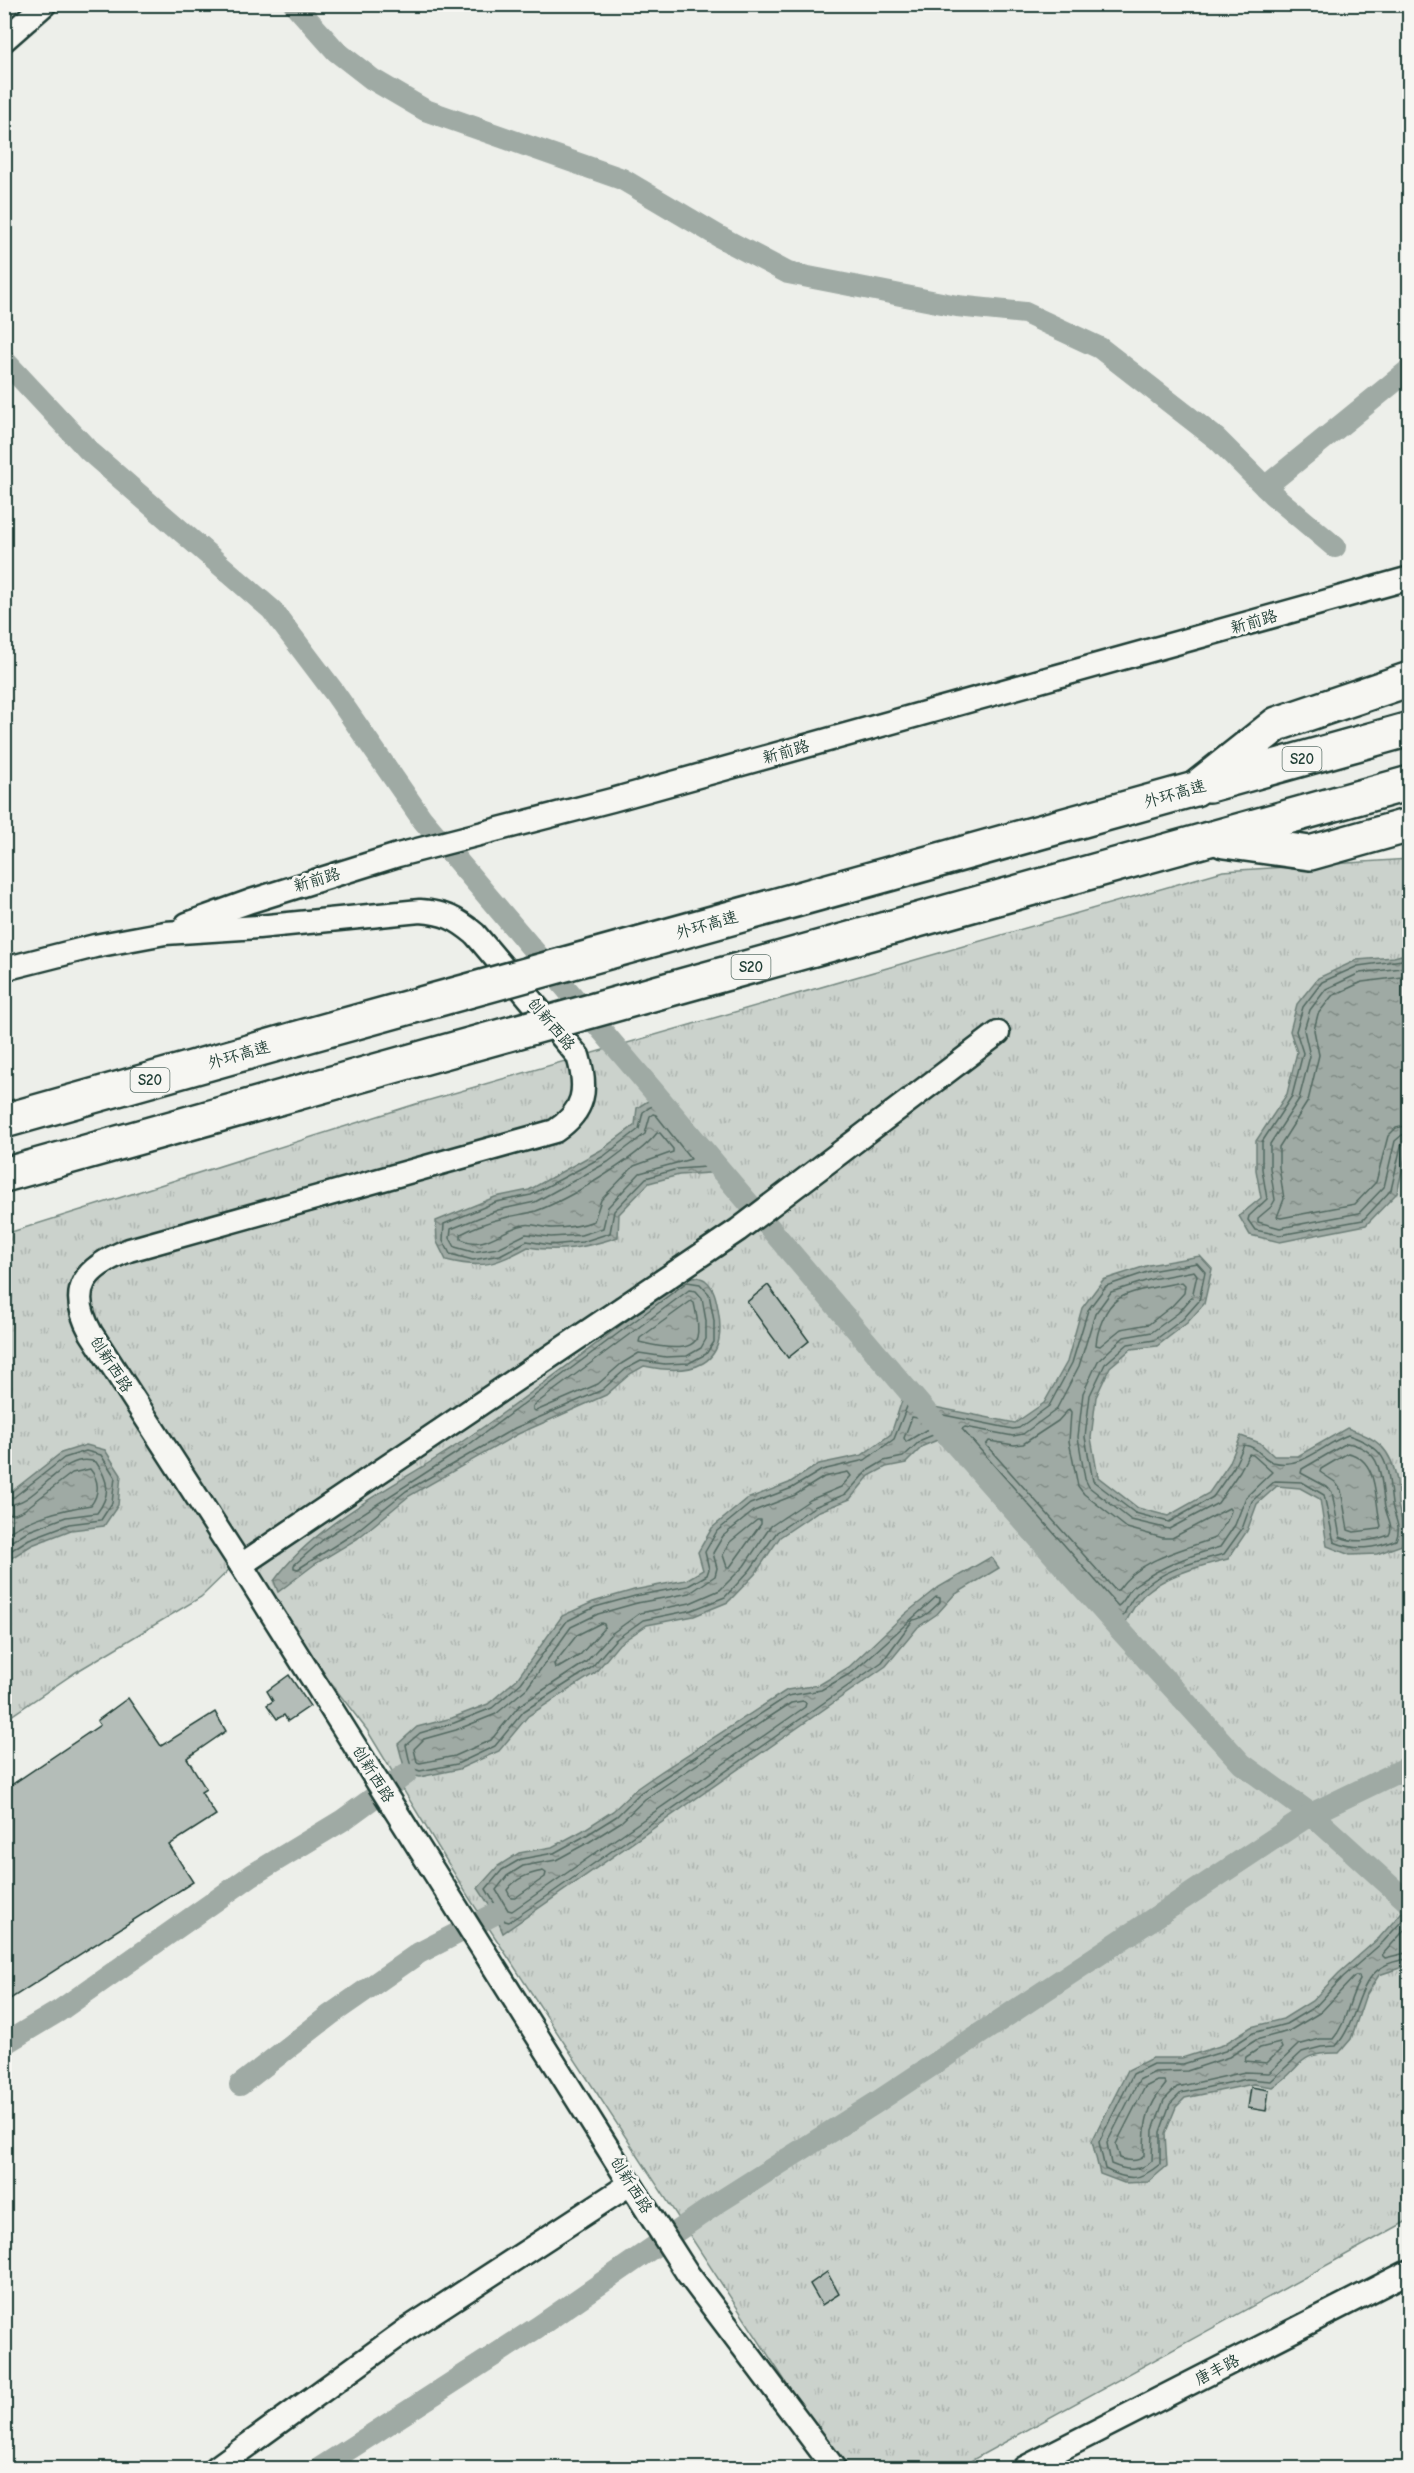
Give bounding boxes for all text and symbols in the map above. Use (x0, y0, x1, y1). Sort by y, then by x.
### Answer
street label: 新前路 (1228, 607, 1280, 637)
street label: 新前路 (760, 737, 812, 767)
road number: S20 (1282, 747, 1322, 771)
street label: 外环高速 (1142, 777, 1208, 811)
street label: 新前路 (291, 864, 343, 896)
street label: 外环高速 (674, 908, 740, 942)
road number: S20 (732, 955, 771, 979)
street label: 创新西路 (524, 994, 578, 1054)
street label: 外环高速 (206, 1038, 272, 1072)
road number: S20 (130, 1068, 170, 1092)
street label: 创新西路 (86, 1332, 136, 1396)
street label: 创新西路 (348, 1742, 398, 1806)
street label: 创新西路 (606, 2153, 656, 2217)
street label: 唐丰路 (1192, 2351, 1242, 2389)

